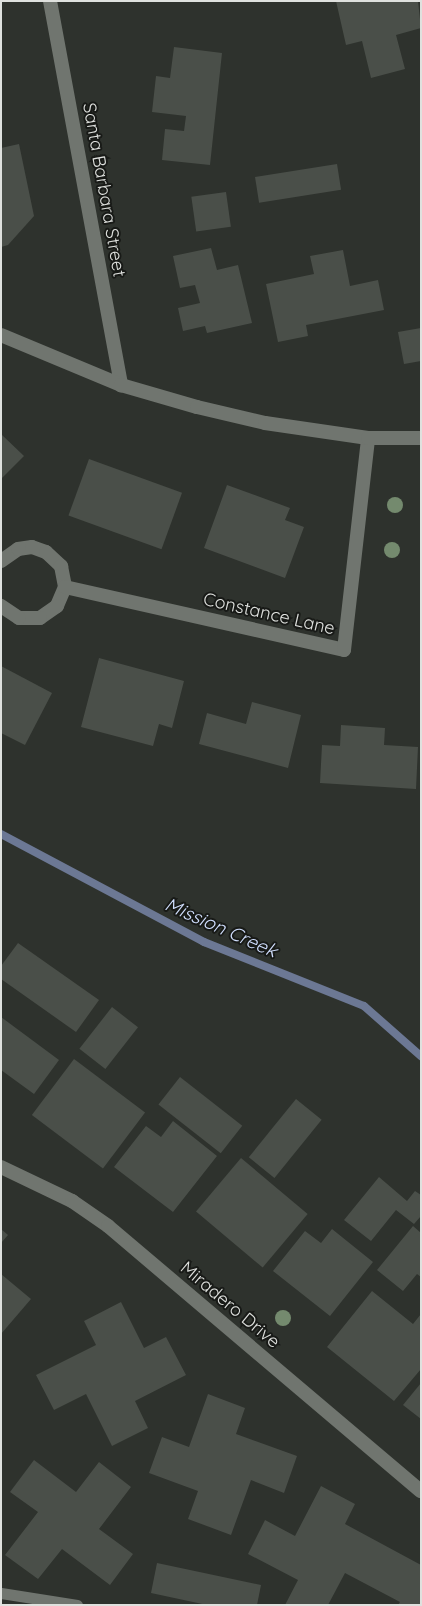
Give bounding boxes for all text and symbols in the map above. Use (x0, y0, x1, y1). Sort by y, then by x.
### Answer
street label: Santa Barbara Street (78, 101, 130, 279)
street label: Constance Lane (201, 588, 337, 640)
water label: Mission Creek (161, 893, 281, 963)
street label: Miradero Drive (176, 1257, 284, 1353)

